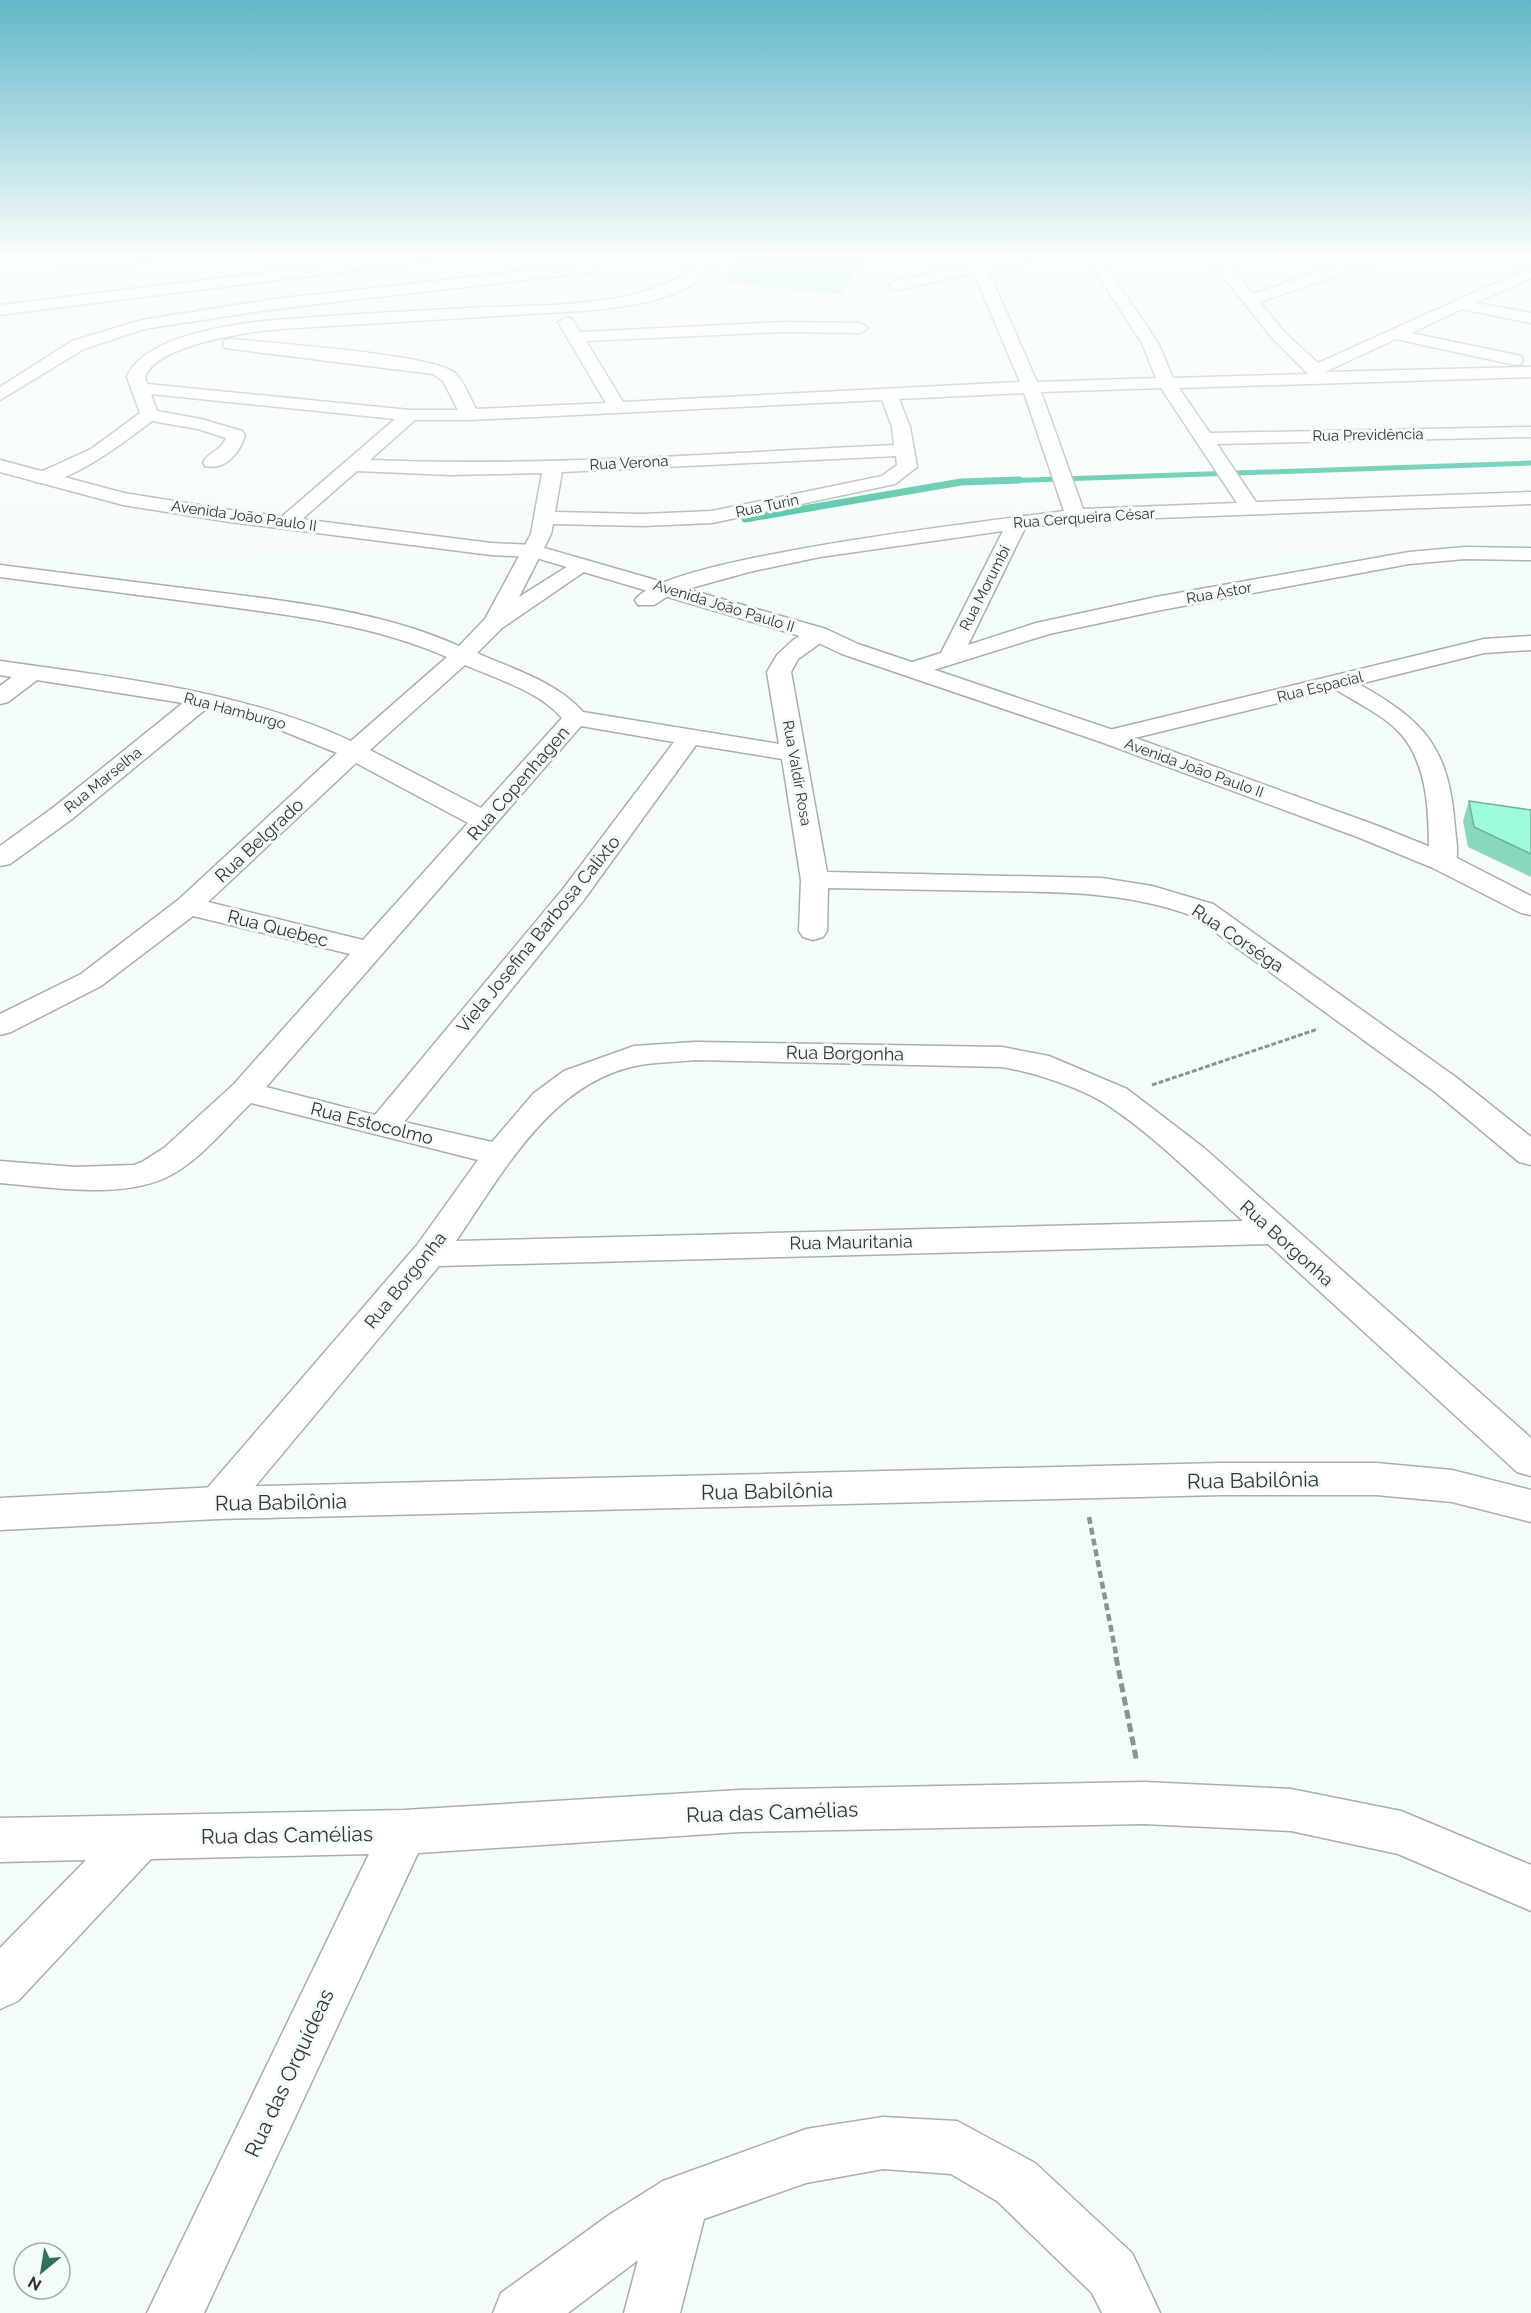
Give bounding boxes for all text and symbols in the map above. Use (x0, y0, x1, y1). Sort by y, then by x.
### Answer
street label: Rua Previdência (1312, 425, 1424, 445)
street label: Rua Verona (589, 452, 669, 474)
street label: Rua Turin (734, 491, 800, 521)
street label: Avenida João Paulo II (170, 497, 318, 535)
street label: Rua Cerqueira César (1013, 504, 1156, 532)
street label: Rua Morumbi (956, 542, 1014, 634)
street label: Avenida João Paulo II (651, 576, 797, 636)
street label: Rua Astor (1185, 578, 1254, 608)
street label: Rua Espacial (1275, 667, 1366, 706)
street label: Rua Hamburgo (182, 689, 288, 733)
street label: Rua Valdir Rosa (779, 719, 815, 827)
street label: Rua Copenhagen (463, 722, 573, 844)
street label: Avenida João Paulo II (1122, 734, 1266, 802)
street label: Rua Marselha (61, 743, 145, 817)
street label: Rua Belgrado (210, 793, 308, 886)
street label: Viela Josefina Barbosa Calixto (452, 831, 624, 1037)
street label: Rua Corséga (1188, 900, 1288, 976)
street label: Rua Quebec (225, 905, 331, 951)
street label: Rua Borgonha (786, 1041, 904, 1065)
street label: Rua Estocolmo (309, 1098, 436, 1148)
street label: Rua Borgonha (1236, 1196, 1338, 1290)
street label: Rua Borgonha (360, 1227, 450, 1333)
street label: Rua Mauritania (789, 1230, 913, 1254)
street label: Rua Babilônia (1187, 1466, 1319, 1494)
street label: Rua Babilônia (701, 1477, 833, 1505)
street label: Rua Babilônia (215, 1488, 347, 1516)
street label: Rua das Camélias (686, 1797, 858, 1827)
street label: Rua das Camélias (201, 1821, 373, 1849)
street label: Rua das Orquídeas (239, 1985, 339, 2161)
north arrow (12, 2241, 72, 2301)
text: N (25, 2272, 45, 2295)

